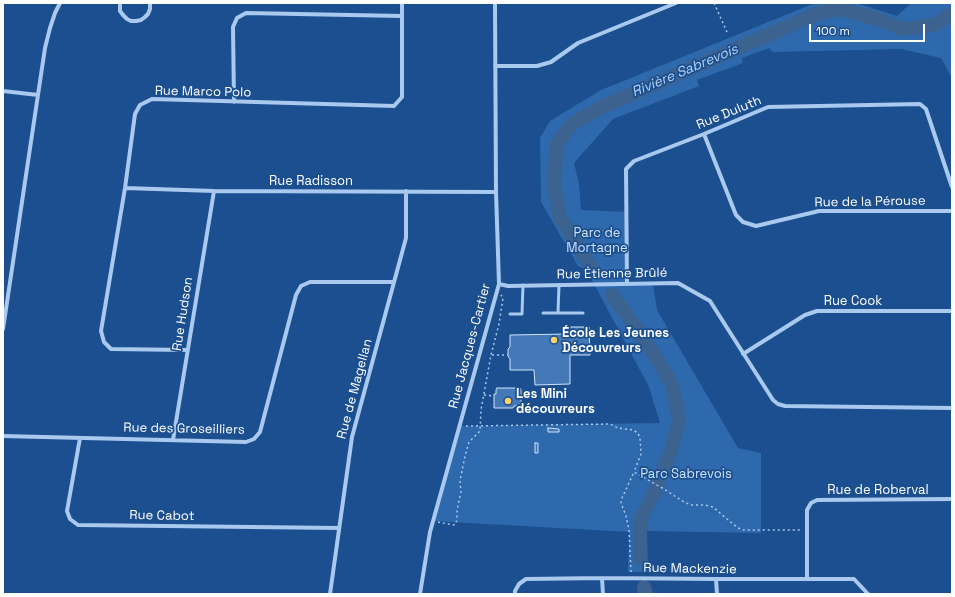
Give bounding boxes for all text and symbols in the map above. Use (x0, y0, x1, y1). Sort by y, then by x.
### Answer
scale bar (811, 16, 927, 42)
text: 100 m (816, 23, 850, 39)
water label: Rivière Sabrevois (629, 41, 741, 101)
street label: Rue Marco Polo (155, 83, 251, 101)
street label: Rue Duluth (694, 93, 764, 133)
street label: Rue Radisson (269, 173, 353, 189)
street label: Rue de la Pérouse (814, 193, 926, 211)
park label: Parc de Mortagne (566, 225, 628, 256)
street label: Rue Étienne Brûlé (557, 265, 667, 283)
street label: Rue Hudson (169, 276, 197, 352)
street label: Rue Jacques-Cartier (446, 282, 494, 410)
street label: Rue Cook (824, 293, 882, 309)
place label: École Les Jeunes Découvreurs (562, 325, 669, 356)
marker: École Les Jeunes Découvreurs (549, 335, 559, 345)
street label: Rue de Magellan (334, 337, 376, 441)
place label: Les Mini découvreurs (516, 386, 595, 417)
marker: Les Mini découvreurs (503, 396, 513, 406)
street label: Rue des Groseilliers (123, 420, 245, 438)
park label: Parc Sabrevois (640, 466, 732, 482)
street label: Rue de Roberval (827, 482, 929, 498)
street label: Rue Cabot (129, 508, 195, 524)
street label: Rue Mackenzie (643, 560, 737, 578)

